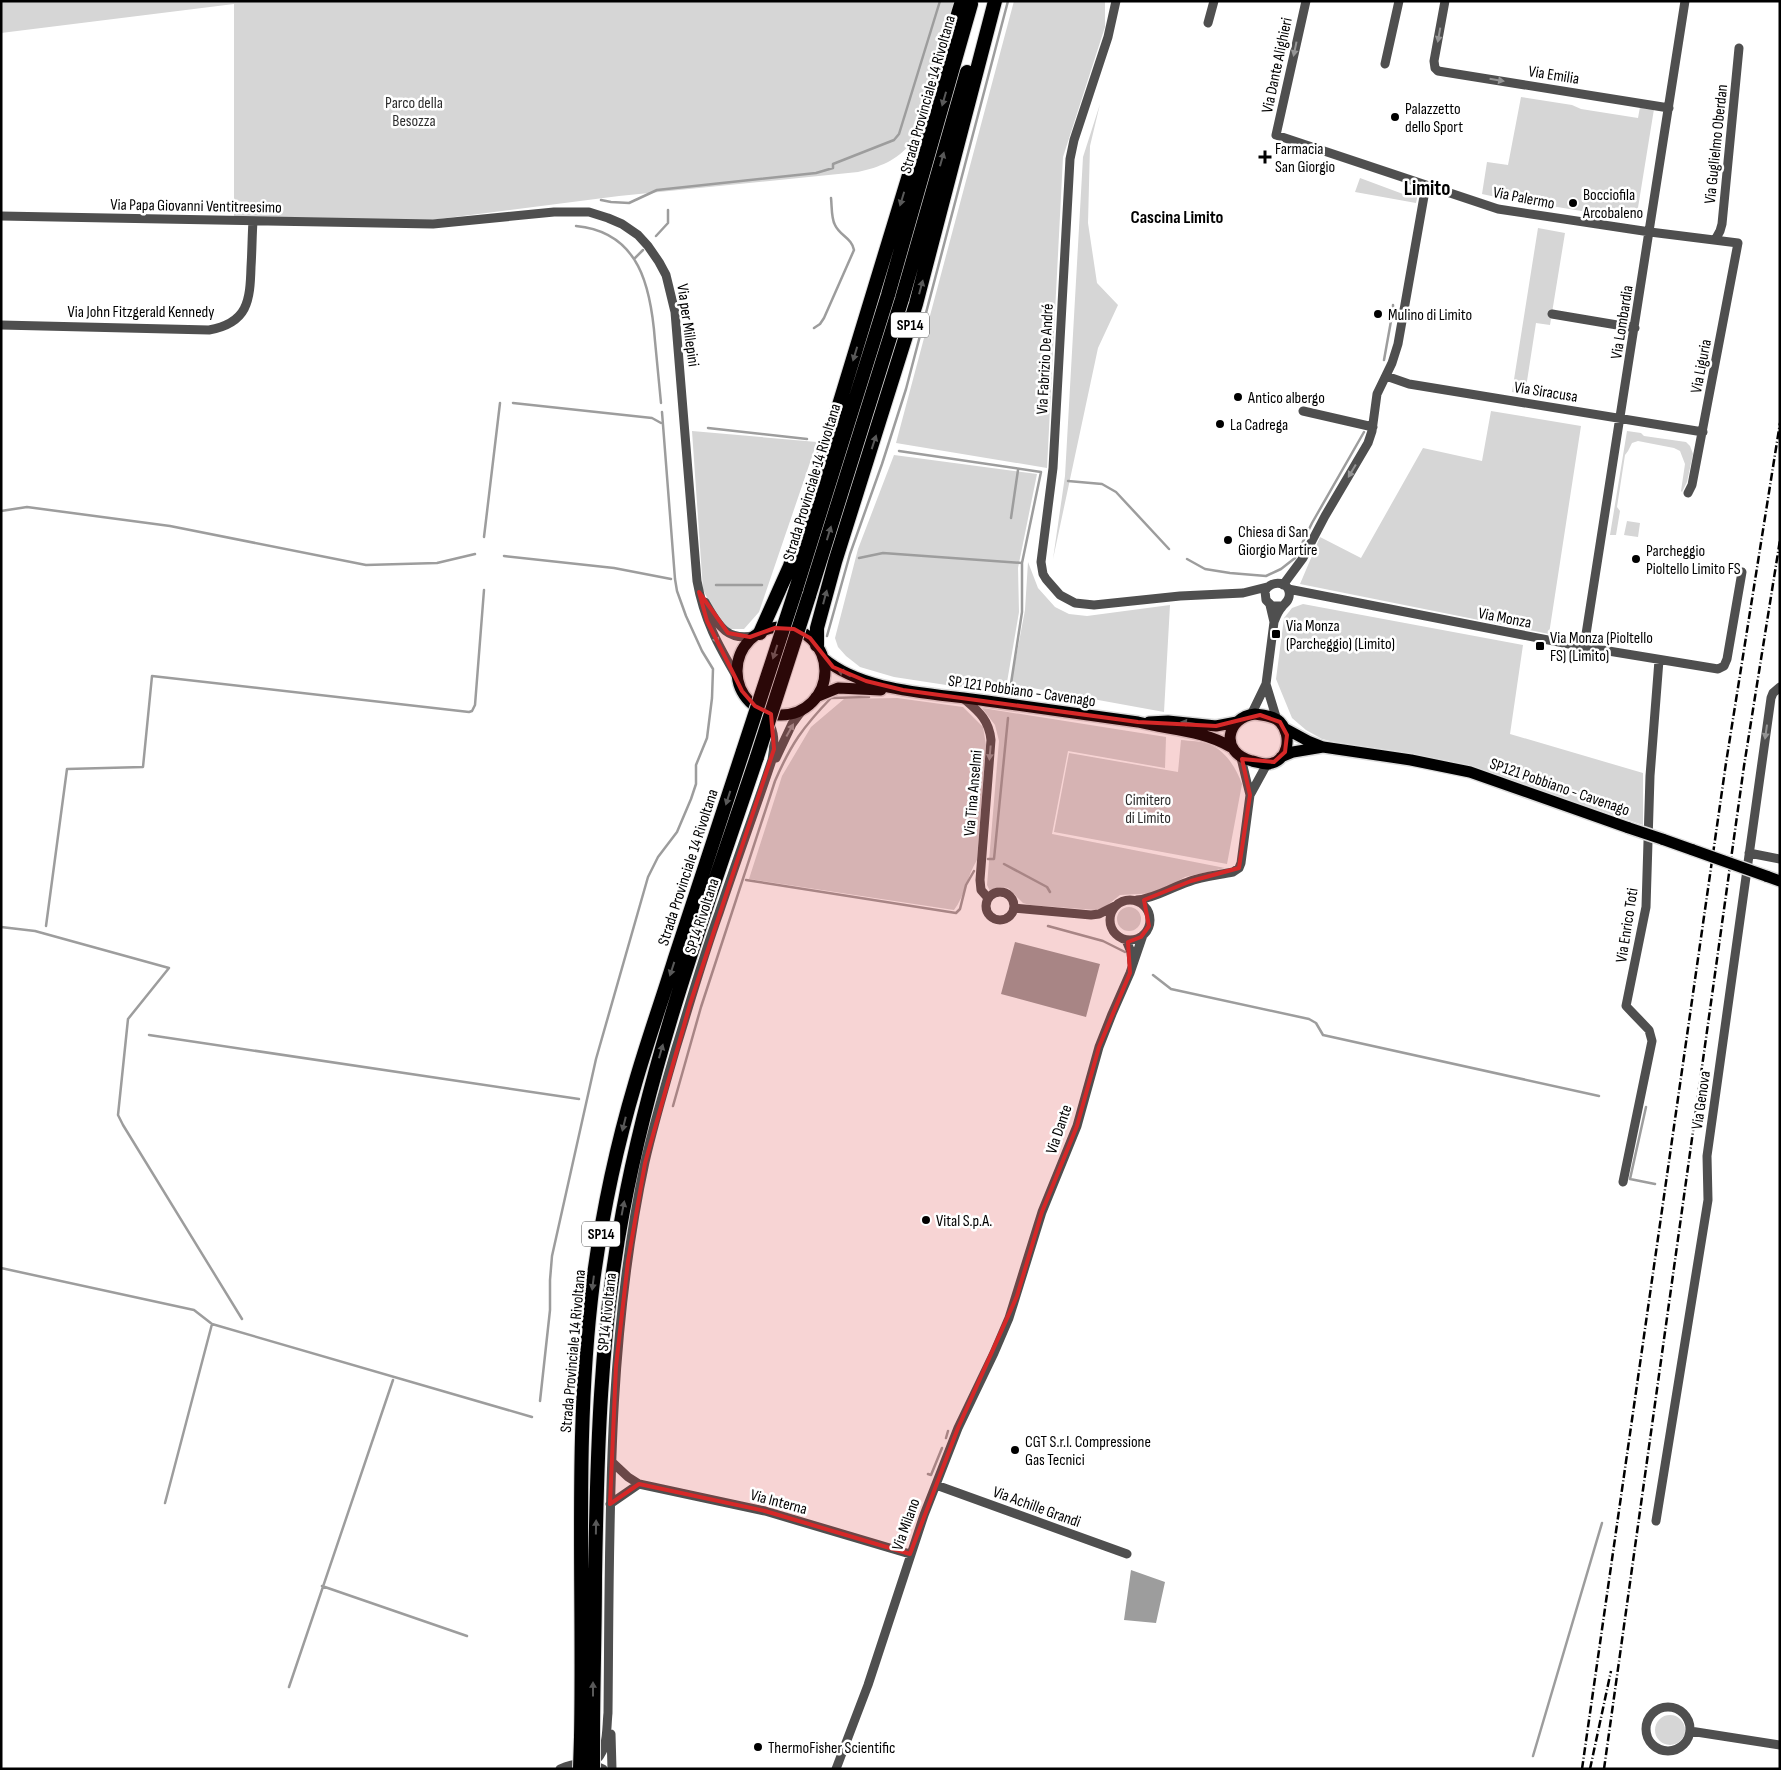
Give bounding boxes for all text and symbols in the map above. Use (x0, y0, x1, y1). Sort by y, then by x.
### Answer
street label: Strada Provinciale 14 Rivoltana (897, 13, 960, 176)
street label: Via Dante Alighieri (1258, 16, 1297, 115)
one-way arrow (1435, 27, 1443, 43)
one-way arrow (1291, 41, 1299, 56)
street label: Via Emilia (1527, 62, 1581, 89)
one-way arrow (1489, 77, 1505, 85)
street label: Via Guglielmo Oberdan (1701, 83, 1732, 205)
one-way arrow (939, 91, 947, 106)
park label: Parco della Besozza (385, 94, 443, 131)
place label: Palazzetto dello Sport (1405, 100, 1463, 137)
marker: Palazzetto dello Sport (1389, 111, 1401, 123)
place label: Farmacia San Giorgio (1275, 140, 1335, 177)
marker: Farmacia San Giorgio (1259, 151, 1271, 163)
one-way arrow (938, 152, 946, 167)
district label: Limito (1404, 176, 1450, 201)
street label: Via Palermo (1491, 183, 1556, 214)
place label: Bocciofila Arcobaleno (1582, 186, 1643, 223)
one-way arrow (898, 191, 906, 206)
street label: Via Papa Giovanni Ventitreesimo (110, 196, 282, 217)
marker: Bocciofila Arcobaleno (1567, 197, 1579, 209)
district label: Cascina Limito (1131, 207, 1224, 228)
one-way arrow (917, 279, 925, 294)
street label: Via per Millepini (672, 283, 703, 368)
street label: Via Lombardia (1607, 284, 1638, 360)
street label: Via John Fitzgerald Kennedy (68, 303, 214, 322)
street label: Via Fabrizio De André (1033, 303, 1058, 415)
place label: Mulino di Limito (1388, 306, 1472, 325)
marker: Mulino di Limito (1372, 308, 1384, 320)
road number: SP14 (891, 312, 929, 338)
street label: Via Liguria (1687, 338, 1716, 395)
one-way arrow (851, 347, 859, 362)
street label: Via Siracusa (1513, 378, 1579, 407)
place label: Antico albergo (1247, 389, 1325, 408)
marker: Antico albergo (1232, 391, 1244, 403)
street label: Strada Provinciale 14 Rivoltana (779, 401, 845, 563)
place label: La Cadrega (1230, 416, 1288, 435)
marker: La Cadrega (1214, 418, 1226, 430)
one-way arrow (870, 435, 878, 450)
one-way arrow (1348, 464, 1357, 477)
place label: Chiesa di San Giorgio Martire (1238, 523, 1317, 560)
one-way arrow (825, 525, 833, 540)
marker: Chiesa di San Giorgio Martire (1222, 534, 1234, 546)
place label: Parcheggio Pioltello Limito FS (1646, 542, 1741, 579)
marker: Parcheggio Pioltello Limito FS (1630, 553, 1642, 565)
one-way arrow (821, 590, 829, 605)
street label: Via Monza (1477, 604, 1533, 633)
place label: Via Monza (Parcheggio) (Limito) (1286, 617, 1395, 654)
marker: Via Monza (Parcheggio) (Limito) (1270, 628, 1282, 640)
place label: Via Monza (Pioltello FS) (Limito) (1550, 629, 1653, 666)
one-way arrow (711, 630, 719, 644)
marker: Via Monza (Pioltello FS) (Limito) (1534, 640, 1546, 652)
one-way arrow (771, 645, 779, 660)
one-way arrow (837, 669, 851, 677)
street label: SP 121 Pobbiano - Cavenago (947, 672, 1097, 711)
one-way arrow (1180, 719, 1196, 727)
one-way arrow (785, 723, 794, 737)
one-way arrow (1762, 724, 1770, 740)
one-way arrow (986, 746, 994, 762)
street label: Via Tina Anselmi (960, 749, 987, 837)
street label: SP121 Pobbiano - Cavenago (1487, 755, 1632, 820)
street label: Strada Provinciale 14 Rivoltana (654, 787, 723, 948)
one-way arrow (724, 790, 731, 805)
park label: Cimitero di Limito (1125, 791, 1171, 828)
street label: SP14 Rivoltana (681, 876, 724, 957)
street label: Via Enrico Toti (1612, 887, 1643, 964)
one-way arrow (668, 961, 675, 976)
one-way arrow (658, 1043, 666, 1058)
street label: Via Genova (1688, 1070, 1715, 1131)
street label: Via Dante (1042, 1102, 1077, 1157)
one-way arrow (620, 1116, 628, 1131)
one-way arrow (620, 1200, 628, 1216)
place label: Vital S.p.A. (936, 1212, 992, 1231)
marker: Vital S.p.A. (920, 1214, 932, 1226)
road number: SP14 (582, 1222, 620, 1246)
street label: Strada Provinciale 14 Rivoltana (557, 1269, 590, 1433)
street label: SP14 Rivoltana (594, 1272, 621, 1352)
one-way arrow (589, 1276, 597, 1292)
place label: CGT S.r.l. Compressione Gas Tecnici (1025, 1433, 1151, 1470)
marker: CGT S.r.l. Compressione Gas Tecnici (1009, 1444, 1021, 1456)
street label: Via Achille Grandi (990, 1483, 1083, 1532)
street label: Via Interna (748, 1486, 809, 1519)
street label: Via Milano (888, 1496, 925, 1553)
one-way arrow (592, 1519, 600, 1535)
one-way arrow (589, 1681, 597, 1697)
place label: ThermoFisher Scientific (768, 1739, 895, 1758)
marker: ThermoFisher Scientific (752, 1741, 764, 1753)

